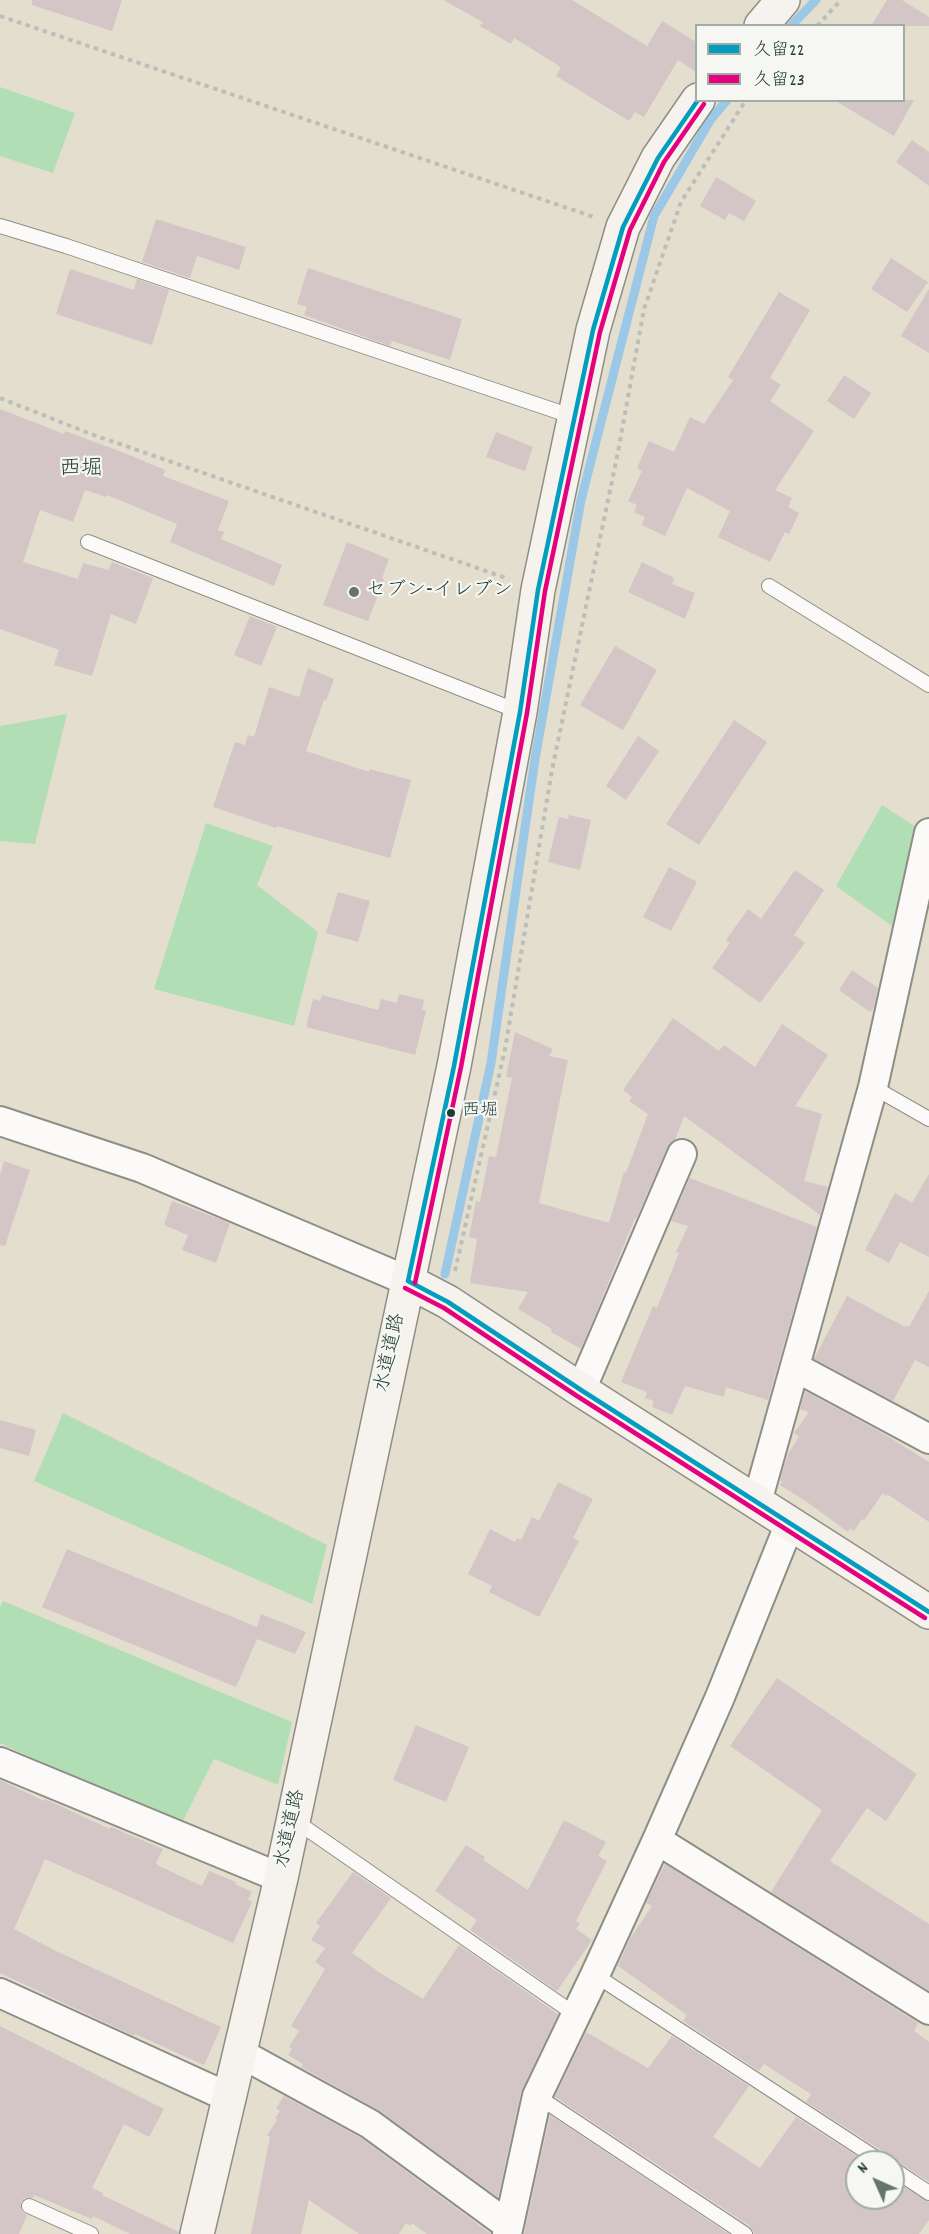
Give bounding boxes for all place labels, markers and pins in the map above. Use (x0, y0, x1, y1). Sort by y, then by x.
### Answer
place label: セブン-イレブン (366, 580, 513, 604)
marker: セブン-イレブン (347, 585, 361, 599)
place label: 西堀 (462, 1102, 498, 1124)
marker: 西堀 (445, 1107, 457, 1119)

